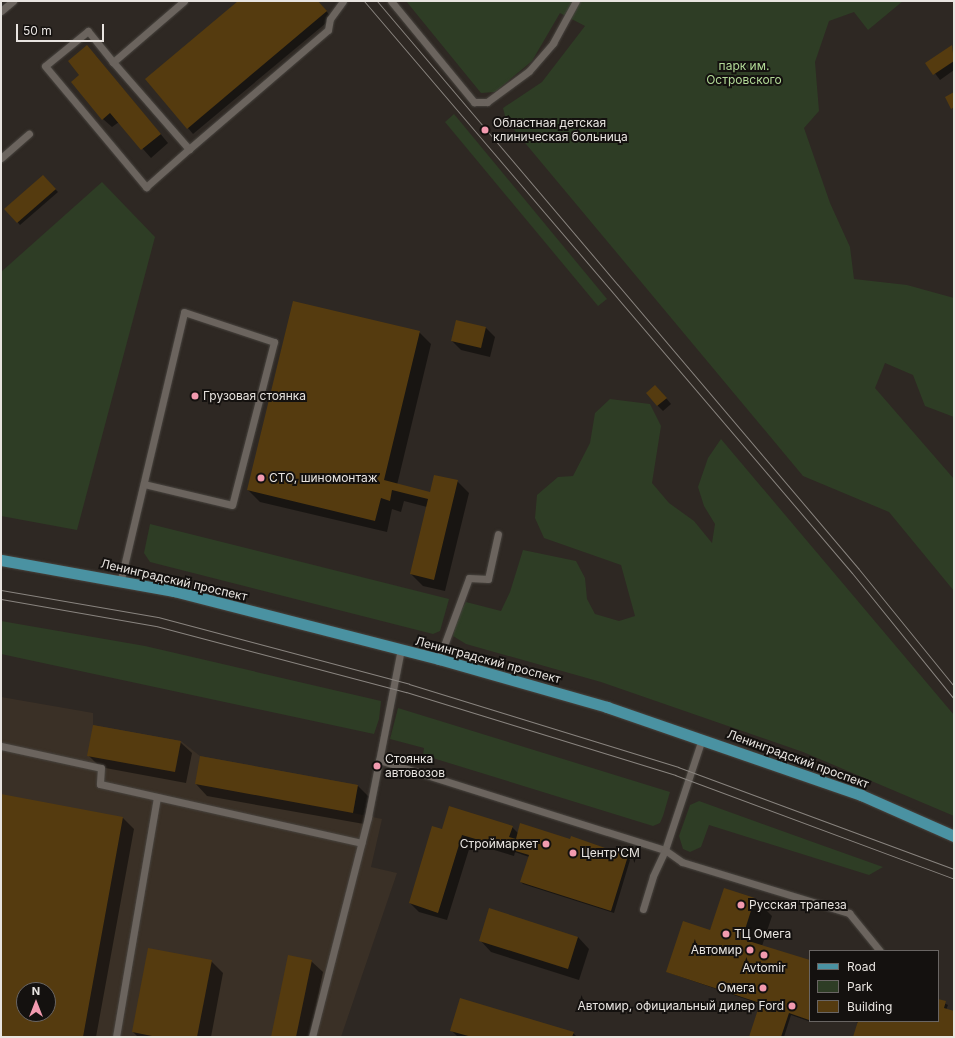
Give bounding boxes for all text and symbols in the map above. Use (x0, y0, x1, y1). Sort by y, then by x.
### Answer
scale bar (18, 16, 106, 42)
text: 50 m (23, 23, 52, 38)
park label: парк им. Островского (706, 59, 782, 87)
place label: Областная детская клиническая больница (493, 116, 628, 144)
marker: Областная детская клиническая больница (480, 125, 490, 135)
place label: Грузовая стоянка (203, 389, 306, 403)
marker: Грузовая стоянка (190, 391, 200, 401)
place label: СТО, шиномонтаж (269, 471, 377, 485)
marker: СТО, шиномонтаж (256, 473, 266, 483)
street label: Ленинградский проспект (99, 556, 249, 604)
street label: Ленинградский проспект (414, 634, 562, 686)
street label: Ленинградский проспект (725, 727, 871, 791)
place label: Стоянка автовозов (385, 752, 445, 780)
marker: Стоянка автовозов (372, 761, 382, 771)
place label: Строймаркет (460, 837, 538, 851)
marker: Строймаркет (541, 839, 551, 849)
place label: Центр'СМ (581, 846, 640, 860)
marker: Центр'СМ (568, 848, 578, 858)
place label: Русская трапеза (749, 898, 847, 912)
marker: Русская трапеза (736, 900, 746, 910)
place label: ТЦ Омега (734, 927, 791, 941)
marker: ТЦ Омега (721, 929, 731, 939)
place label: Автомир (691, 943, 742, 957)
marker: Автомир (745, 945, 755, 955)
marker: Avtomir (759, 950, 769, 960)
legend (809, 950, 939, 1022)
text: Road (847, 959, 876, 974)
place label: Avtomir (742, 961, 786, 975)
text: Park (847, 979, 873, 994)
place label: Омега (718, 981, 755, 995)
north arrow (16, 982, 56, 1022)
marker: Омега (758, 983, 768, 993)
text: N (32, 984, 40, 998)
place label: Автомир, официальный дилер Ford (578, 999, 784, 1013)
text: Building (847, 999, 892, 1014)
marker: Автомир, официальный дилер Ford (787, 1001, 797, 1011)

